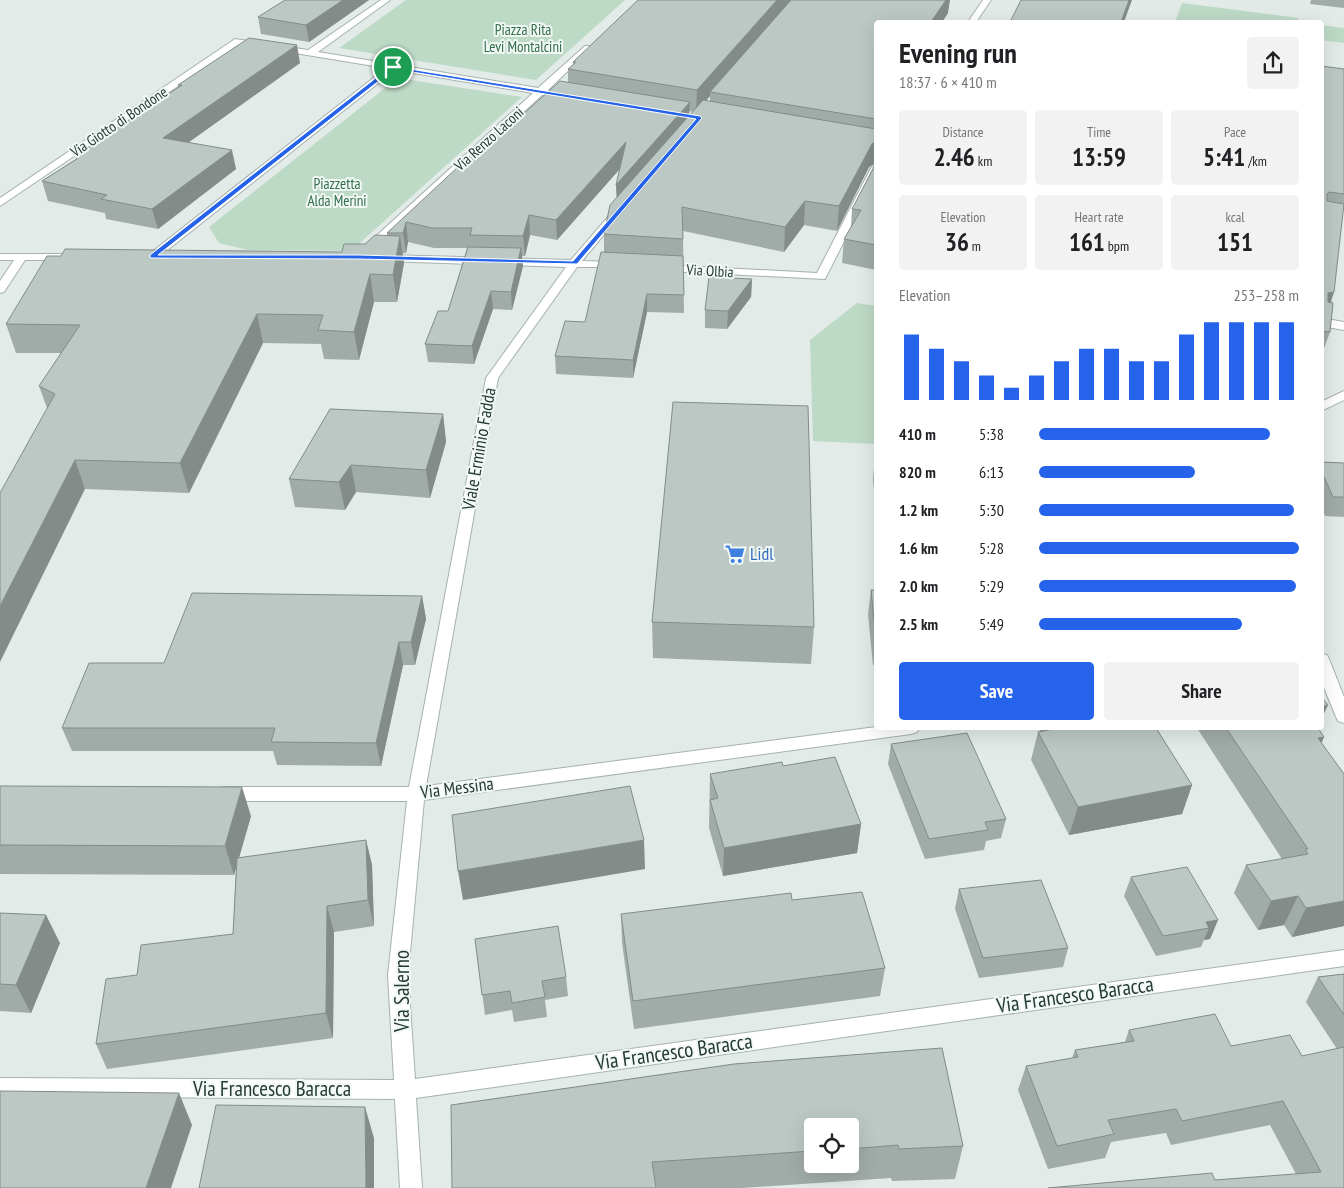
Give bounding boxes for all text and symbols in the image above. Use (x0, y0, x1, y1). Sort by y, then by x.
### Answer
park label: Piazza Rita Levi Montalcini (484, 20, 562, 56)
text: Evening run (899, 34, 1017, 71)
button: share (1247, 37, 1299, 89)
pin (372, 46, 414, 88)
icon: arrive (379, 53, 407, 81)
text: 18:37 · 6 × 410 m (899, 72, 997, 92)
street label: Via Giotto di Bondone (66, 82, 171, 162)
street label: Via Renzo Laconi (449, 102, 527, 175)
text: Distance (942, 123, 984, 141)
text: Time (1087, 123, 1111, 141)
text: Pace (1224, 123, 1246, 141)
text: 2.46 (934, 141, 975, 173)
text: 13:59 (1072, 141, 1126, 173)
text: 5:41 (1203, 141, 1245, 173)
text: km (975, 152, 992, 170)
text: /km (1245, 152, 1267, 170)
park label: Piazzetta Alda Merini (307, 174, 367, 210)
text: Elevation (941, 208, 985, 226)
text: Heart rate (1075, 208, 1123, 226)
text: kcal (1225, 208, 1245, 226)
text: 36 (945, 226, 969, 258)
text: 161 (1069, 226, 1105, 258)
text: 151 (1217, 226, 1253, 258)
text: m (969, 237, 981, 255)
text: bpm (1105, 237, 1129, 255)
street label: Via Olbia (685, 260, 734, 281)
text: Elevation (899, 285, 950, 305)
text: 253–258 m (1234, 285, 1299, 305)
street label: Viale Erminio Fadda (456, 386, 501, 513)
text: 410 m (899, 424, 936, 444)
text: 5:38 (979, 424, 1004, 444)
text: 820 m (899, 462, 936, 482)
text: 6:13 (979, 462, 1004, 482)
text: 1.2 km (899, 500, 938, 520)
text: 5:30 (979, 500, 1004, 520)
text: 1.6 km (899, 538, 938, 558)
text: 5:28 (979, 538, 1004, 558)
place label: Lidl (750, 542, 774, 565)
supermarket icon: Lidl (724, 543, 746, 565)
text: 2.0 km (899, 576, 938, 596)
text: 5:29 (979, 576, 1004, 596)
text: 2.5 km (899, 614, 938, 634)
text: 5:49 (979, 614, 1004, 634)
button: Save (899, 662, 1094, 720)
button: Share (1104, 662, 1299, 720)
street label: Via Messina (418, 772, 495, 804)
street label: Via Salerno (388, 950, 415, 1033)
street label: Via Francesco Baracca (994, 970, 1155, 1019)
street label: Via Francesco Baracca (593, 1027, 754, 1076)
street label: Via Francesco Baracca (192, 1075, 351, 1102)
map controls (804, 1118, 859, 1173)
button: locate (804, 1118, 859, 1173)

